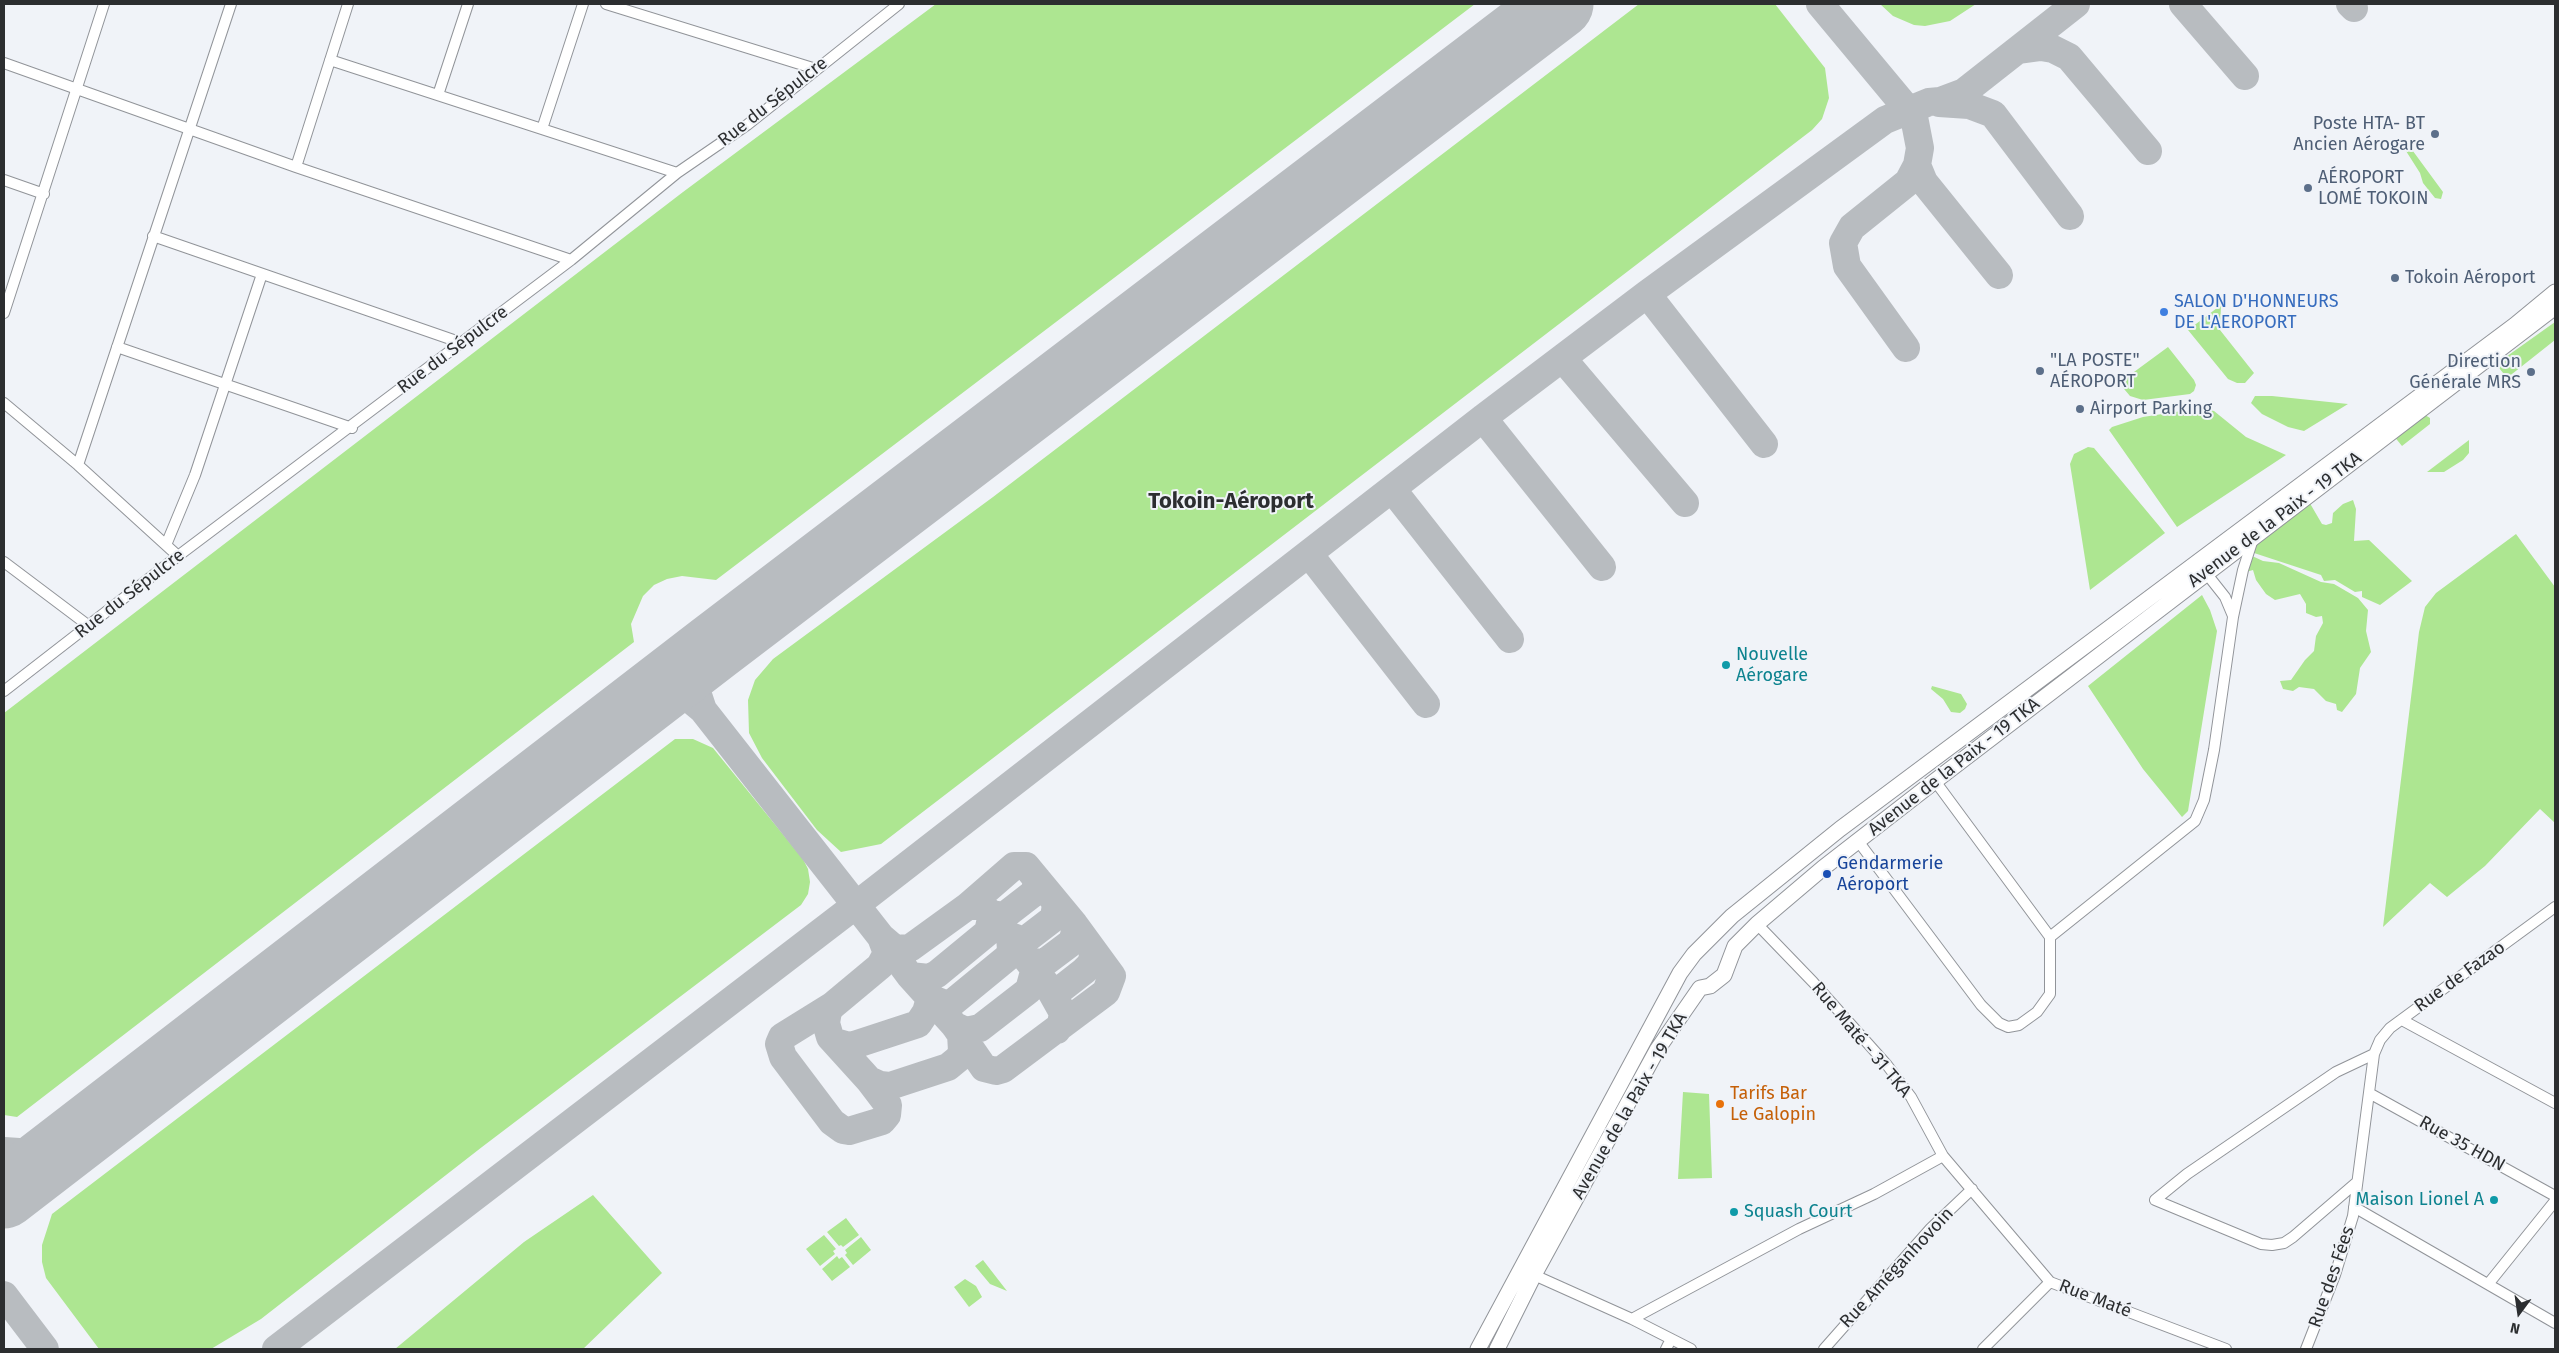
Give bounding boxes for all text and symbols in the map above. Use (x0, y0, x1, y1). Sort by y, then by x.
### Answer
street label: Rue du Sépulcre (714, 53, 832, 151)
place label: Poste HTA- BT Ancien Aérogare (2293, 113, 2425, 156)
marker: Poste HTA- BT Ancien Aérogare (2429, 128, 2441, 140)
place label: AÉROPORT LOMÉ TOKOIN (2318, 167, 2428, 210)
marker: AÉROPORT LOMÉ TOKOIN (2302, 182, 2314, 194)
place label: Tokoin Aéroport (2405, 267, 2535, 289)
marker: Tokoin Aéroport (2389, 272, 2401, 284)
place label: SALON D'HONNEURS DE L'AEROPORT (2174, 291, 2339, 334)
street label: Rue du Sépulcre (393, 301, 513, 399)
marker: SALON D'HONNEURS DE L'AEROPORT (2158, 306, 2170, 318)
place label: "LA POSTE" AÉROPORT (2050, 350, 2140, 392)
place label: Direction Générale MRS (2409, 351, 2521, 394)
marker: "LA POSTE" AÉROPORT (2034, 365, 2046, 377)
marker: Direction Générale MRS (2525, 366, 2537, 378)
place label: Airport Parking (2090, 398, 2212, 420)
marker: Airport Parking (2074, 403, 2086, 415)
street label: Avenue de la Paix - 19 TKA (2184, 448, 2366, 592)
district label: Tokoin-Aéroport (1148, 489, 1314, 515)
street label: Rue du Sépulcre (71, 545, 189, 643)
place label: Nouvelle Aérogare (1736, 644, 1808, 686)
marker: Nouvelle Aérogare (1720, 659, 1732, 671)
street label: Avenue de la Paix - 19 TKA (1864, 693, 2044, 841)
place label: Gendarmerie Aéroport (1837, 853, 1943, 896)
marker: Gendarmerie Aéroport (1821, 868, 1833, 880)
street label: Rue de Fazao (2410, 937, 2510, 1017)
street label: Rue Maté - 31 TKA (1806, 978, 1916, 1102)
street label: Avenue de la Paix - 19 TKA (1568, 1009, 1692, 1203)
place label: Tarifs Bar Le Galopin (1730, 1083, 1816, 1126)
marker: Tarifs Bar Le Galopin (1714, 1098, 1726, 1110)
street label: Rue 35 HDN (2415, 1112, 2509, 1176)
place label: Maison Lionel A (2356, 1189, 2484, 1211)
marker: Maison Lionel A (2488, 1194, 2500, 1206)
place label: Squash Court (1744, 1201, 1853, 1223)
street label: Rue Améganhovoin (1836, 1203, 1958, 1333)
marker: Squash Court (1728, 1206, 1740, 1218)
street label: Rue des Fées (2305, 1223, 2359, 1331)
street label: Rue Maté (2056, 1275, 2134, 1323)
north arrow (2494, 1288, 2544, 1338)
text: N (2509, 1319, 2522, 1337)

